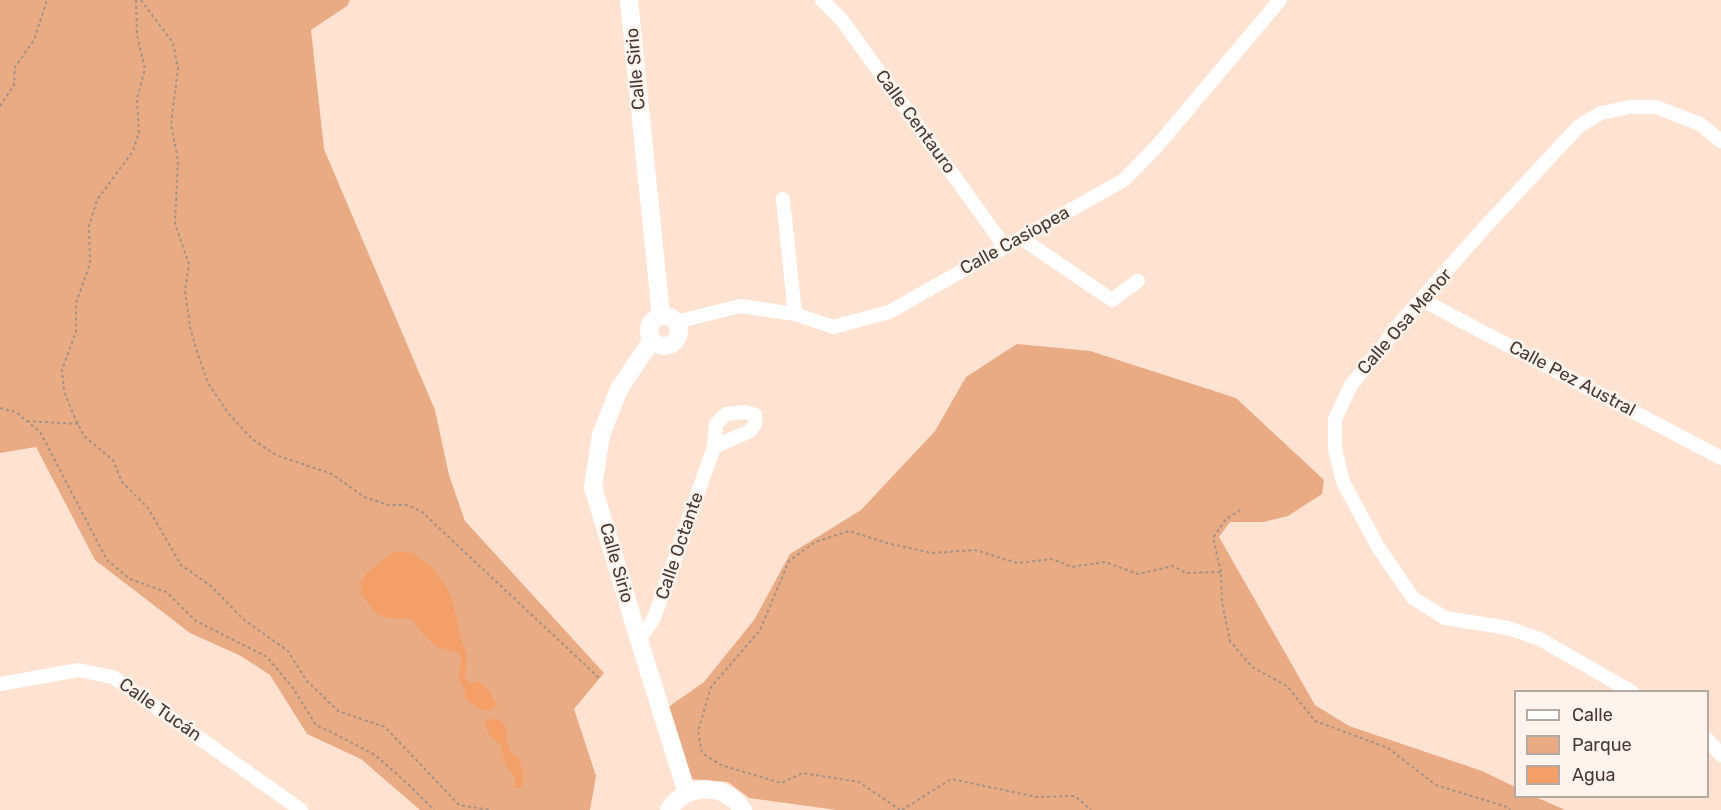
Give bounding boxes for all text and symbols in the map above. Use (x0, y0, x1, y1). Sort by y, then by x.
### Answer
street label: Calle Sirio (622, 27, 650, 111)
street label: Calle Centauro (870, 66, 960, 178)
street label: Calle Casiopea (957, 202, 1073, 280)
street label: Calle Osa Menor (1353, 265, 1457, 379)
street label: Calle Pez Austral (1505, 337, 1639, 421)
street label: Calle Octante (652, 489, 708, 603)
street label: Calle Sirio (594, 520, 638, 606)
street label: Calle Tucán (115, 674, 205, 746)
legend (1514, 690, 1709, 798)
text: Calle (1572, 704, 1613, 726)
text: Parque (1572, 734, 1632, 756)
text: Agua (1572, 764, 1615, 786)

